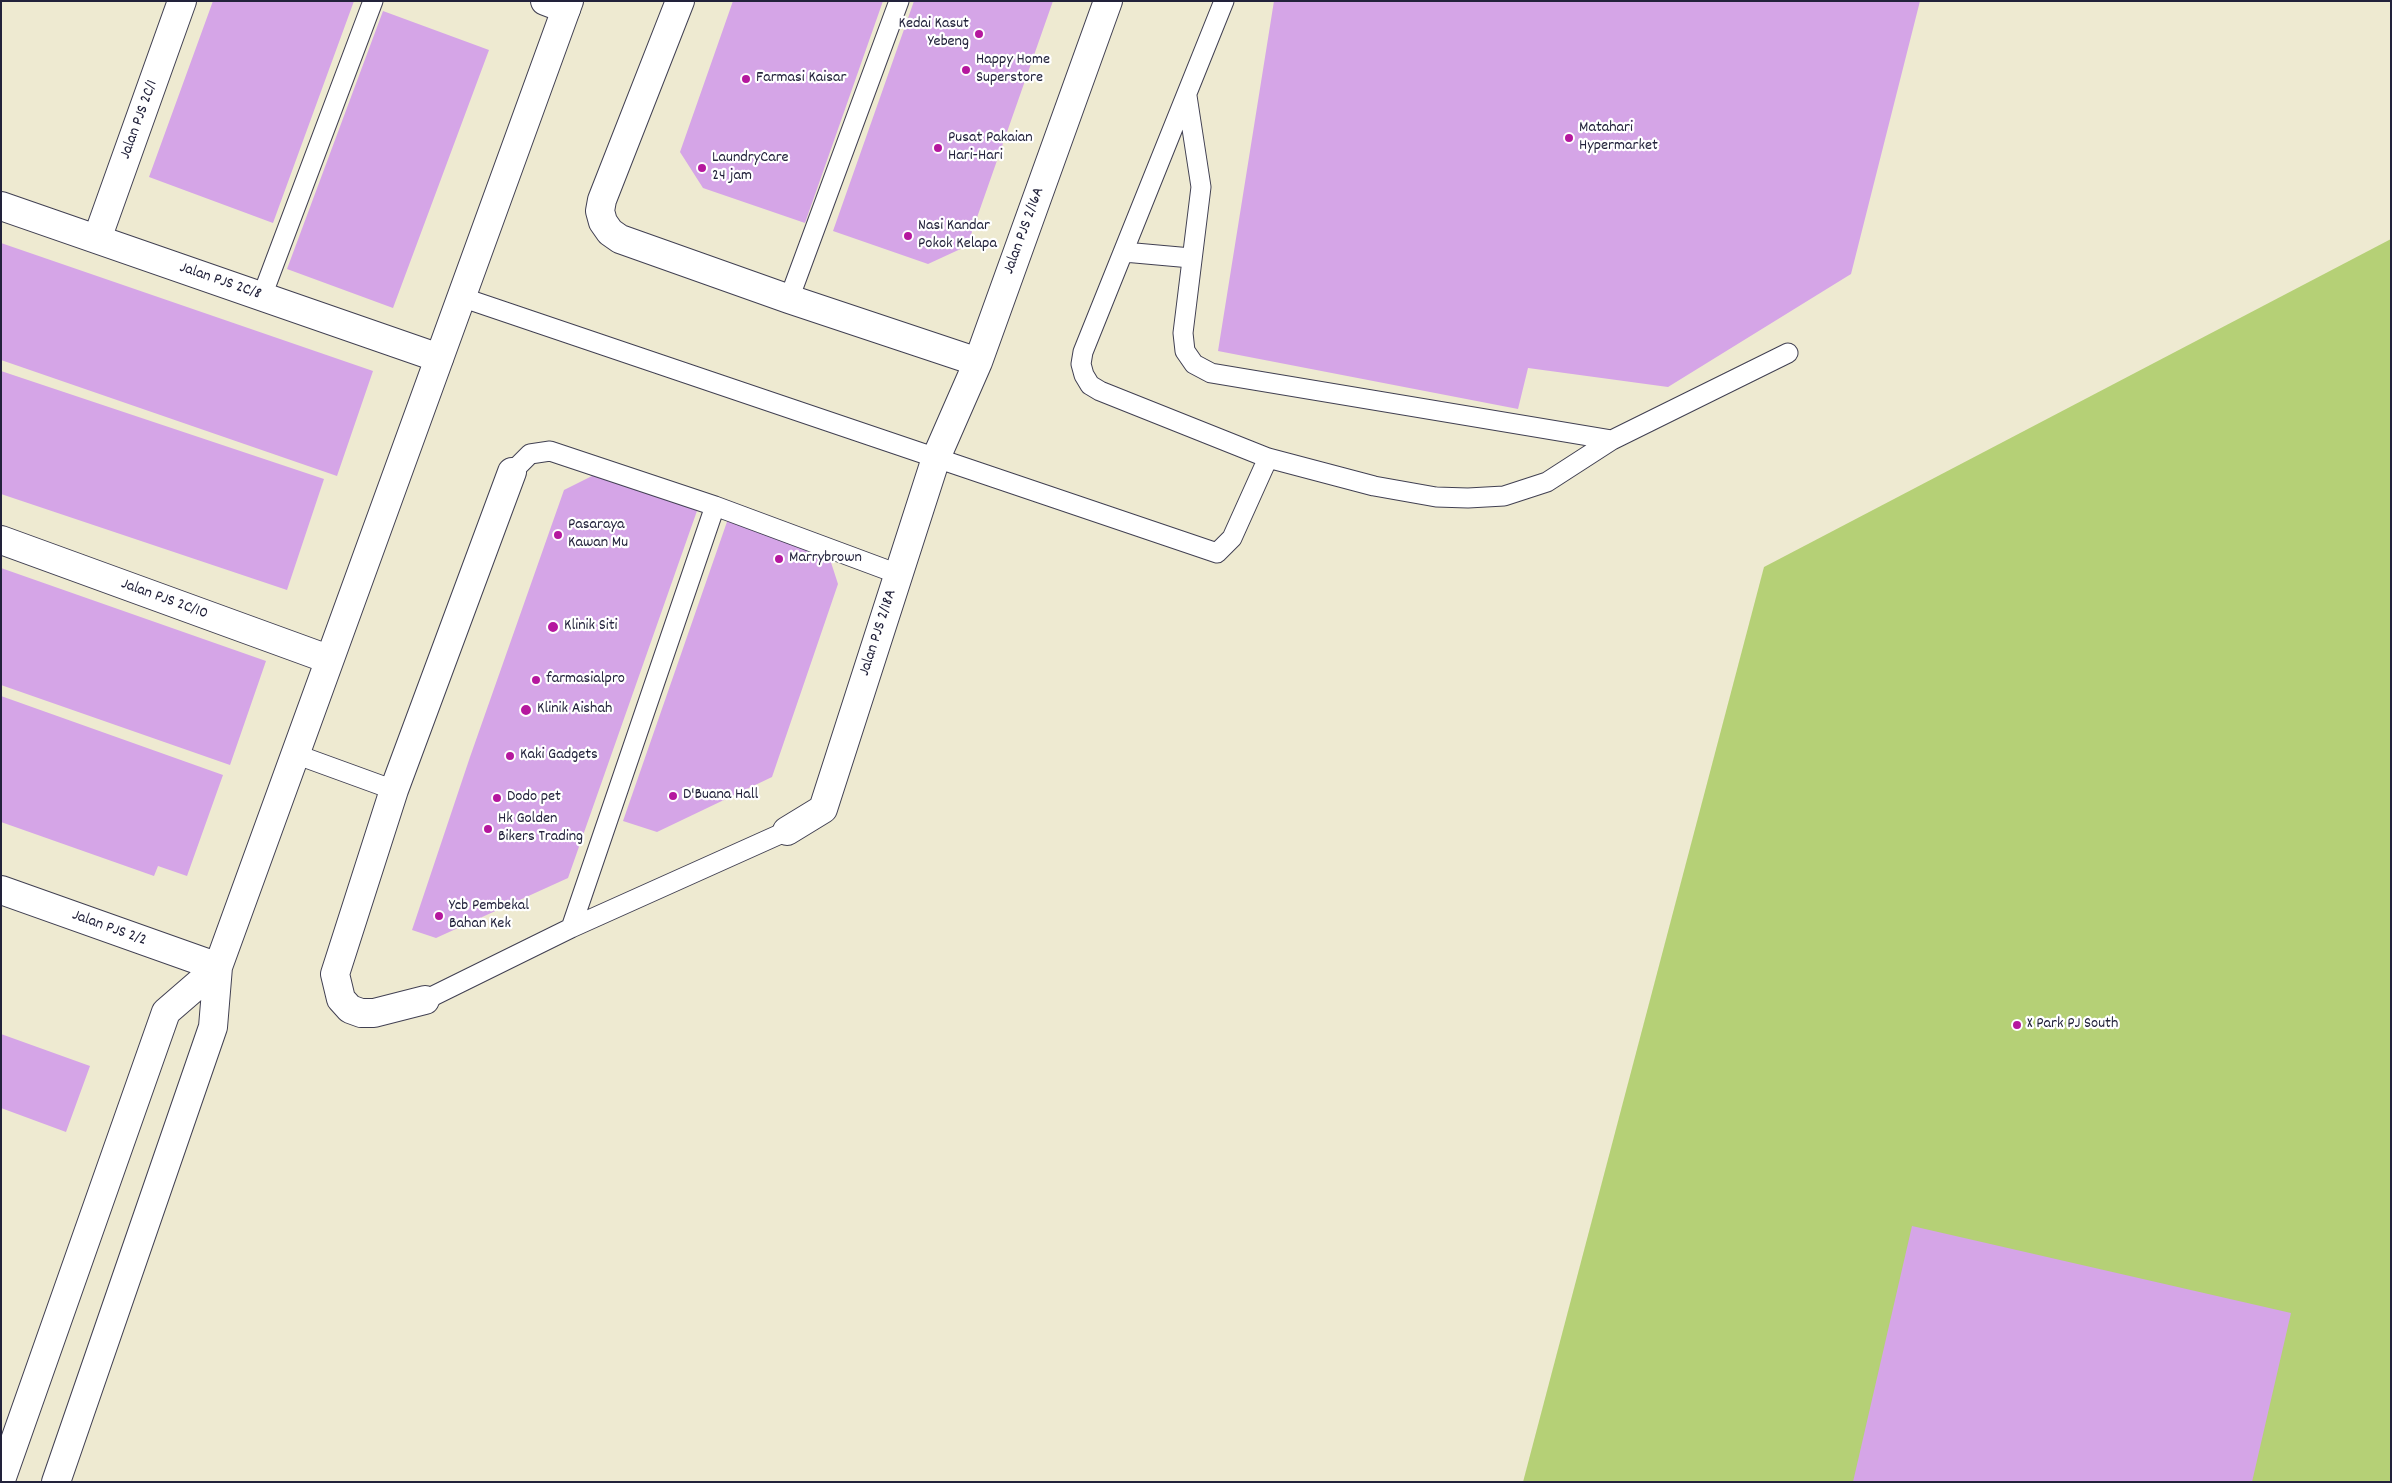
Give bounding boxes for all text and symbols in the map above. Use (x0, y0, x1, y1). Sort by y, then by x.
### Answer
place label: Kedai Kasut Yebeng (899, 15, 969, 53)
marker: Kedai Kasut Yebeng (973, 28, 985, 40)
place label: Happy Home Superstore (976, 51, 1050, 89)
marker: Happy Home Superstore (960, 64, 972, 76)
place label: Farmasi Kaisar (756, 69, 846, 89)
marker: Farmasi Kaisar (740, 73, 752, 85)
street label: Jalan PJS 2C/1 (117, 78, 163, 162)
place label: Matahari Hypermarket (1579, 119, 1658, 157)
place label: Pusat Pakaian Hari-Hari (948, 129, 1033, 167)
marker: Matahari Hypermarket (1563, 132, 1575, 144)
marker: Pusat Pakaian Hari-Hari (932, 142, 944, 154)
place label: LaundryCare 24 jam (712, 149, 789, 187)
marker: LaundryCare 24 jam (696, 162, 708, 174)
street label: Jalan PJS 2/16A (1000, 185, 1050, 277)
place label: Nasi Kandar Pokok Kelapa (918, 217, 997, 255)
marker: Nasi Kandar Pokok Kelapa (902, 230, 914, 242)
street label: Jalan PJS 2C/8 (177, 259, 263, 305)
place label: Pasaraya Kawan Mu (568, 516, 628, 554)
marker: Pasaraya Kawan Mu (552, 529, 564, 541)
place label: Marrybrown (789, 549, 862, 569)
marker: Marrybrown (773, 553, 785, 565)
street label: Jalan PJS 2C/10 (118, 575, 210, 625)
street label: Jalan PJS 2/18A (856, 587, 902, 679)
place label: Klinik Siti (564, 617, 617, 637)
marker: Klinik Siti (546, 620, 560, 634)
place label: farmasialpro (546, 670, 625, 690)
marker: farmasialpro (530, 674, 542, 686)
place label: Klinik Aishah (537, 700, 612, 720)
marker: Klinik Aishah (519, 703, 533, 717)
place label: Kaki Gadgets (520, 746, 598, 766)
marker: Kaki Gadgets (504, 750, 516, 762)
place label: D'Buana Hall (683, 786, 758, 806)
place label: Dodo pet (507, 788, 561, 808)
marker: D'Buana Hall (667, 790, 679, 802)
marker: Dodo pet (491, 792, 503, 804)
place label: Hk Golden Bikers Trading (498, 810, 583, 848)
marker: Hk Golden Bikers Trading (482, 823, 494, 835)
place label: Ycb Pembekal Bahan Kek (449, 897, 529, 935)
street label: Jalan PJS 2/2 (69, 907, 149, 951)
marker: Ycb Pembekal Bahan Kek (433, 910, 445, 922)
place label: X Park PJ South (2027, 1015, 2118, 1035)
marker: X Park PJ South (2011, 1019, 2023, 1031)

